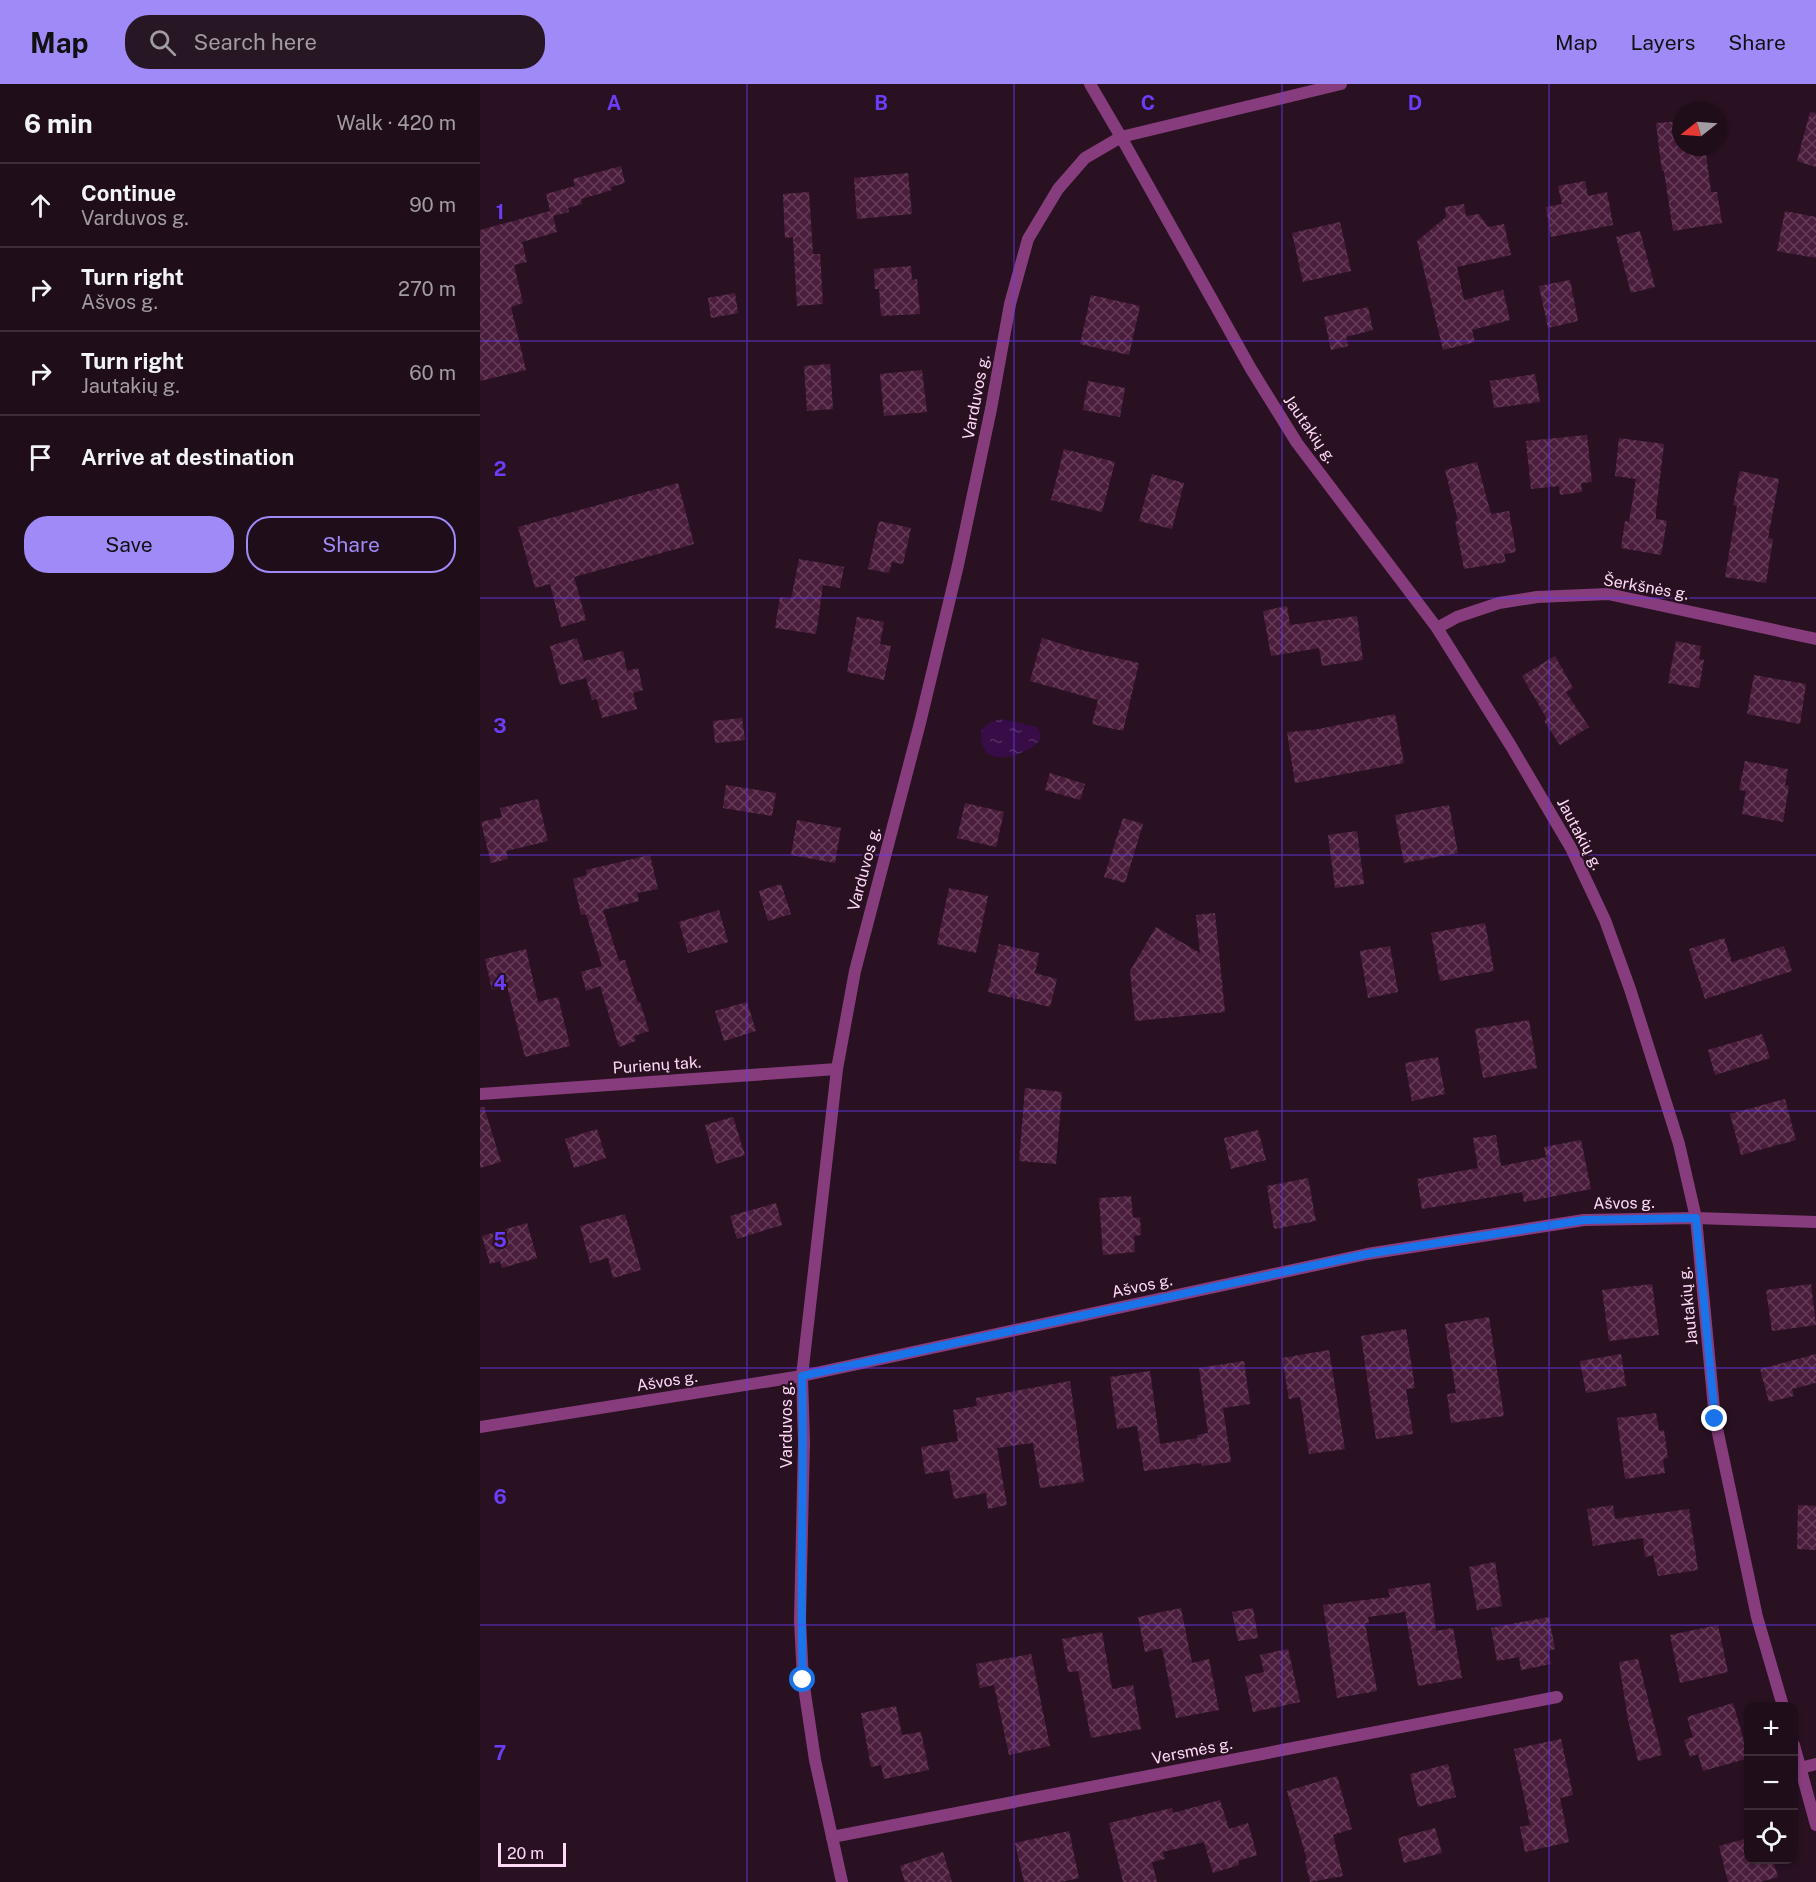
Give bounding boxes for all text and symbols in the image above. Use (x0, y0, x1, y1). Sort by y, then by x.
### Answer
search box (125, 15, 545, 69)
text: Map (30, 26, 89, 59)
icon: search (146, 26, 179, 59)
text: Search here (194, 29, 317, 55)
text: Map (1555, 30, 1598, 55)
text: Layers (1631, 30, 1695, 55)
text: Share (1728, 30, 1786, 55)
text: A (607, 91, 621, 115)
text: B (874, 91, 888, 115)
text: C (1141, 91, 1155, 115)
text: D (1408, 91, 1422, 115)
north arrow (1672, 102, 1726, 156)
text: 6 min (24, 108, 93, 139)
text: Walk · 420 m (336, 111, 456, 135)
text: Continue (81, 180, 176, 206)
icon: ahead (24, 189, 57, 222)
text: 90 m (409, 193, 456, 217)
text: 1 (496, 200, 504, 224)
text: Varduvos g. (81, 206, 189, 230)
text: Turn right (81, 264, 184, 290)
icon: right (24, 273, 57, 306)
text: 270 m (398, 277, 456, 301)
text: Ašvos g. (81, 290, 158, 314)
text: Turn right (81, 348, 184, 374)
street label: Varduvos g. (958, 353, 994, 441)
icon: right (24, 357, 57, 390)
text: 60 m (409, 361, 456, 385)
text: Jautakių g. (81, 374, 180, 398)
street label: Jautakių g. (1280, 391, 1340, 467)
icon: arrive (24, 441, 57, 474)
text: Arrive at destination (81, 444, 294, 470)
text: 2 (494, 457, 506, 481)
button: Save (24, 516, 234, 573)
button: Share (246, 516, 456, 573)
street label: Šerkšnės g. (1602, 569, 1691, 604)
text: 3 (493, 714, 507, 738)
street label: Jautakių g. (1553, 795, 1607, 873)
street label: Varduvos g. (844, 825, 884, 913)
text: 4 (493, 971, 507, 995)
street label: Purienų tak. (612, 1052, 702, 1078)
street label: Ašvos g. (1593, 1193, 1655, 1213)
text: 5 (493, 1228, 507, 1252)
street label: Jautakių g. (1674, 1266, 1702, 1346)
street label: Ašvos g. (1110, 1270, 1174, 1302)
street label: Ašvos g. (635, 1367, 699, 1395)
street label: Varduvos g. (777, 1382, 796, 1468)
route end (1701, 1405, 1727, 1431)
text: 6 (493, 1485, 507, 1509)
route start (789, 1666, 815, 1692)
map controls (1744, 1702, 1798, 1864)
button: + (1744, 1702, 1798, 1756)
street label: Versmės g. (1150, 1734, 1234, 1768)
text: 7 (494, 1741, 506, 1765)
button: − (1744, 1756, 1798, 1810)
button: locate (1744, 1810, 1798, 1864)
scale bar (498, 1840, 566, 1868)
text: 20 m (507, 1844, 544, 1863)

